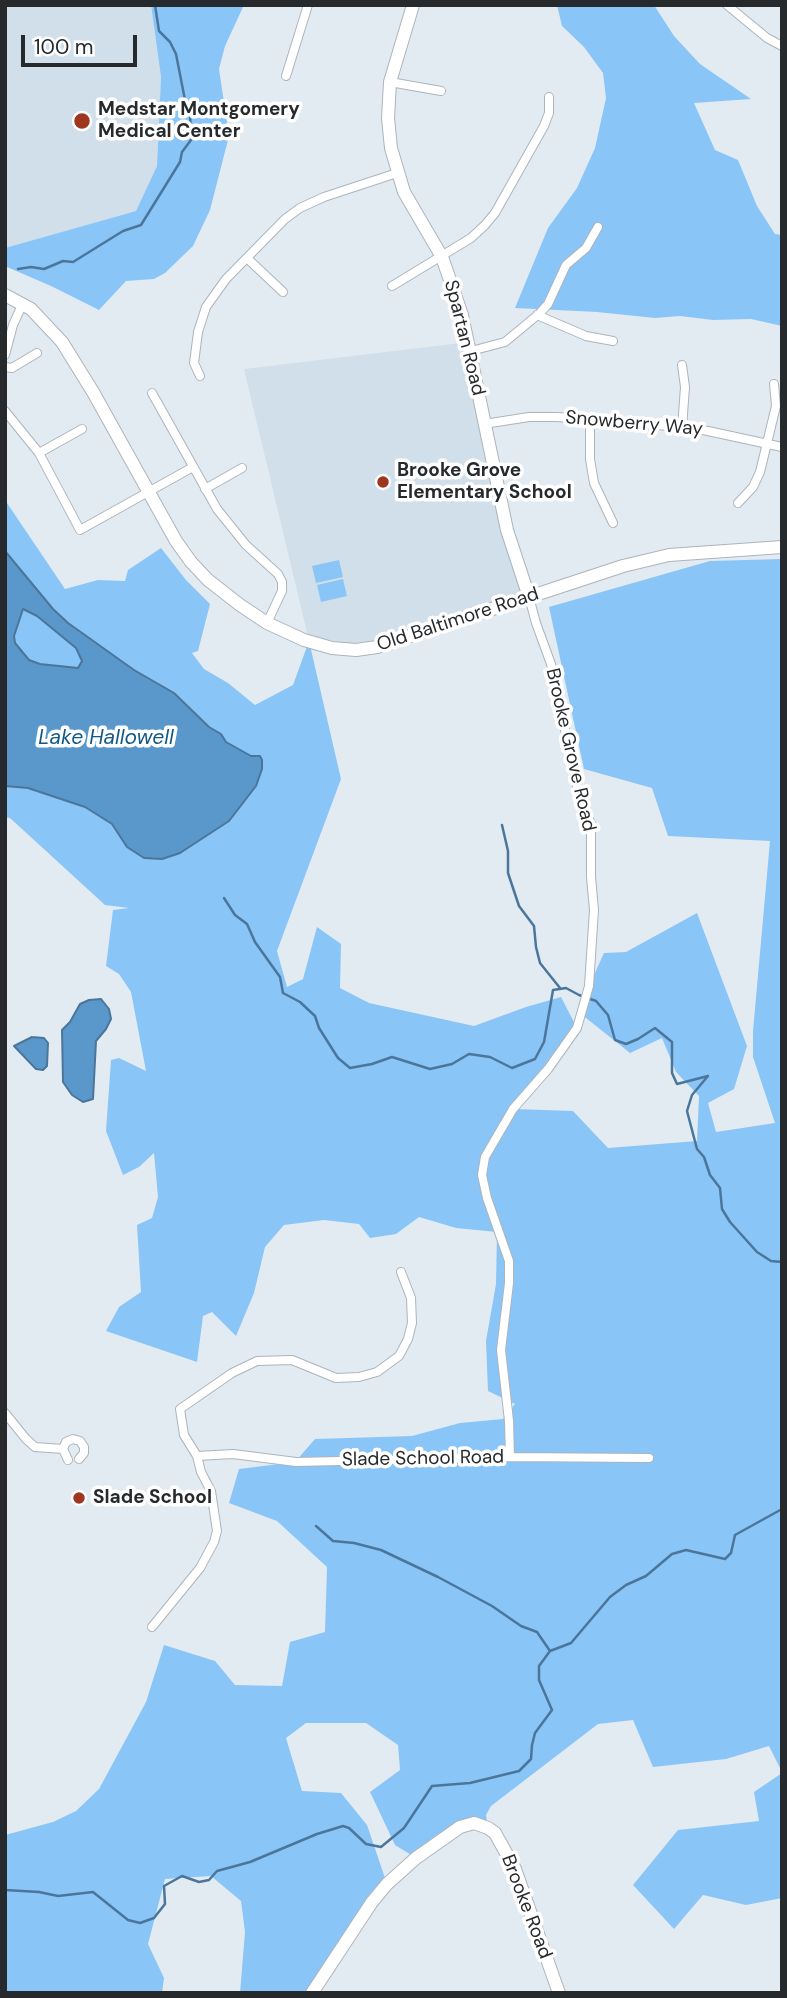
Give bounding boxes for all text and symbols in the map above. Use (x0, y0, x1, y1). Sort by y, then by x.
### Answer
scale bar (24, 21, 140, 65)
text: 100 m (34, 33, 94, 61)
place label: Medstar Montgomery Medical Center (98, 99, 300, 143)
marker: Medstar Montgomery Medical Center (72, 111, 92, 131)
street label: Spartan Road (439, 278, 489, 398)
street label: Snowberry Way (564, 407, 704, 441)
place label: Brooke Grove Elementary School (397, 460, 572, 504)
marker: Brooke Grove Elementary School (375, 474, 391, 490)
street label: Old Baltimore Road (374, 583, 542, 657)
street label: Brooke Grove Road (540, 666, 600, 834)
water label: Lake Hallowell (38, 725, 174, 751)
street label: Slade School Road (342, 1446, 504, 1472)
place label: Slade School (93, 1487, 212, 1509)
marker: Slade School (71, 1490, 87, 1506)
street label: Brooke Road (496, 1852, 556, 1962)

